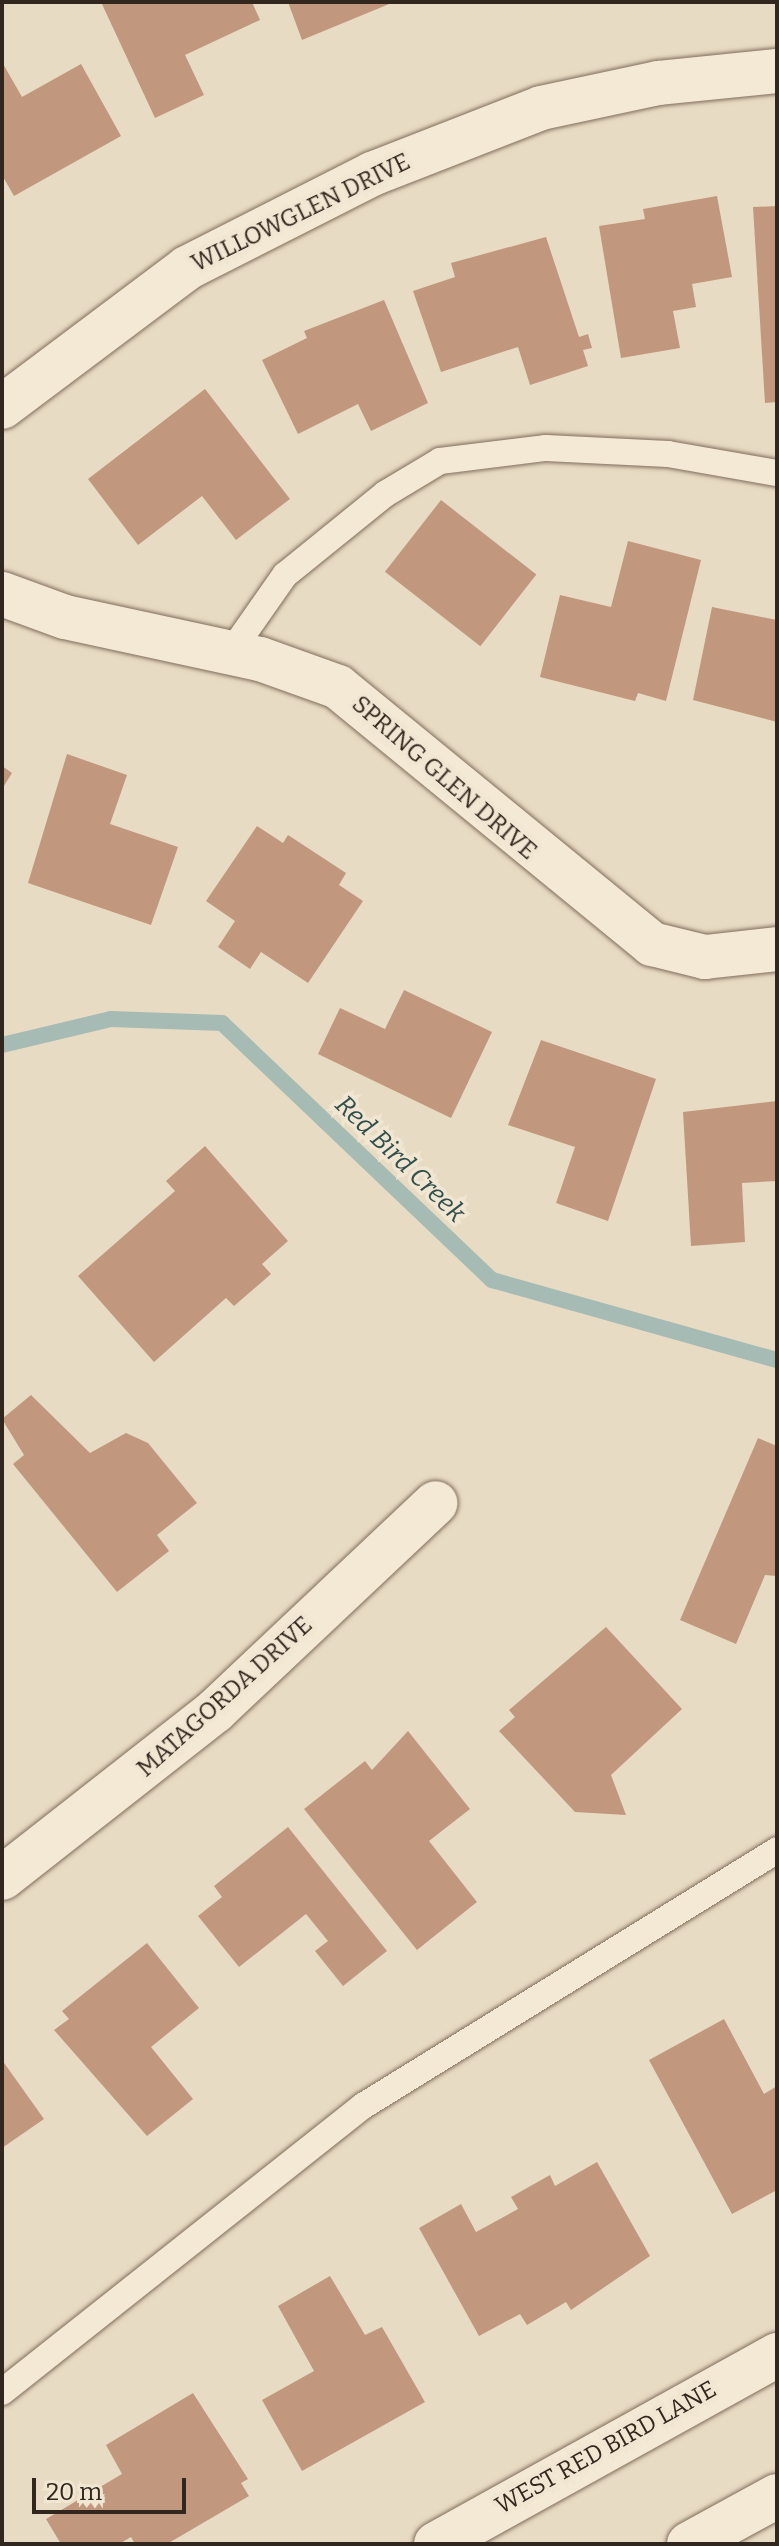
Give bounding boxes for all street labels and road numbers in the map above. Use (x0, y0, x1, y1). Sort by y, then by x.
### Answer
street label: WILLOWGLEN DRIVE (187, 148, 415, 278)
street label: SPRING GLEN DRIVE (346, 690, 542, 866)
street label: MATAGORDA DRIVE (131, 1611, 319, 1783)
street label: WEST RED BIRD LANE (490, 2375, 722, 2521)

